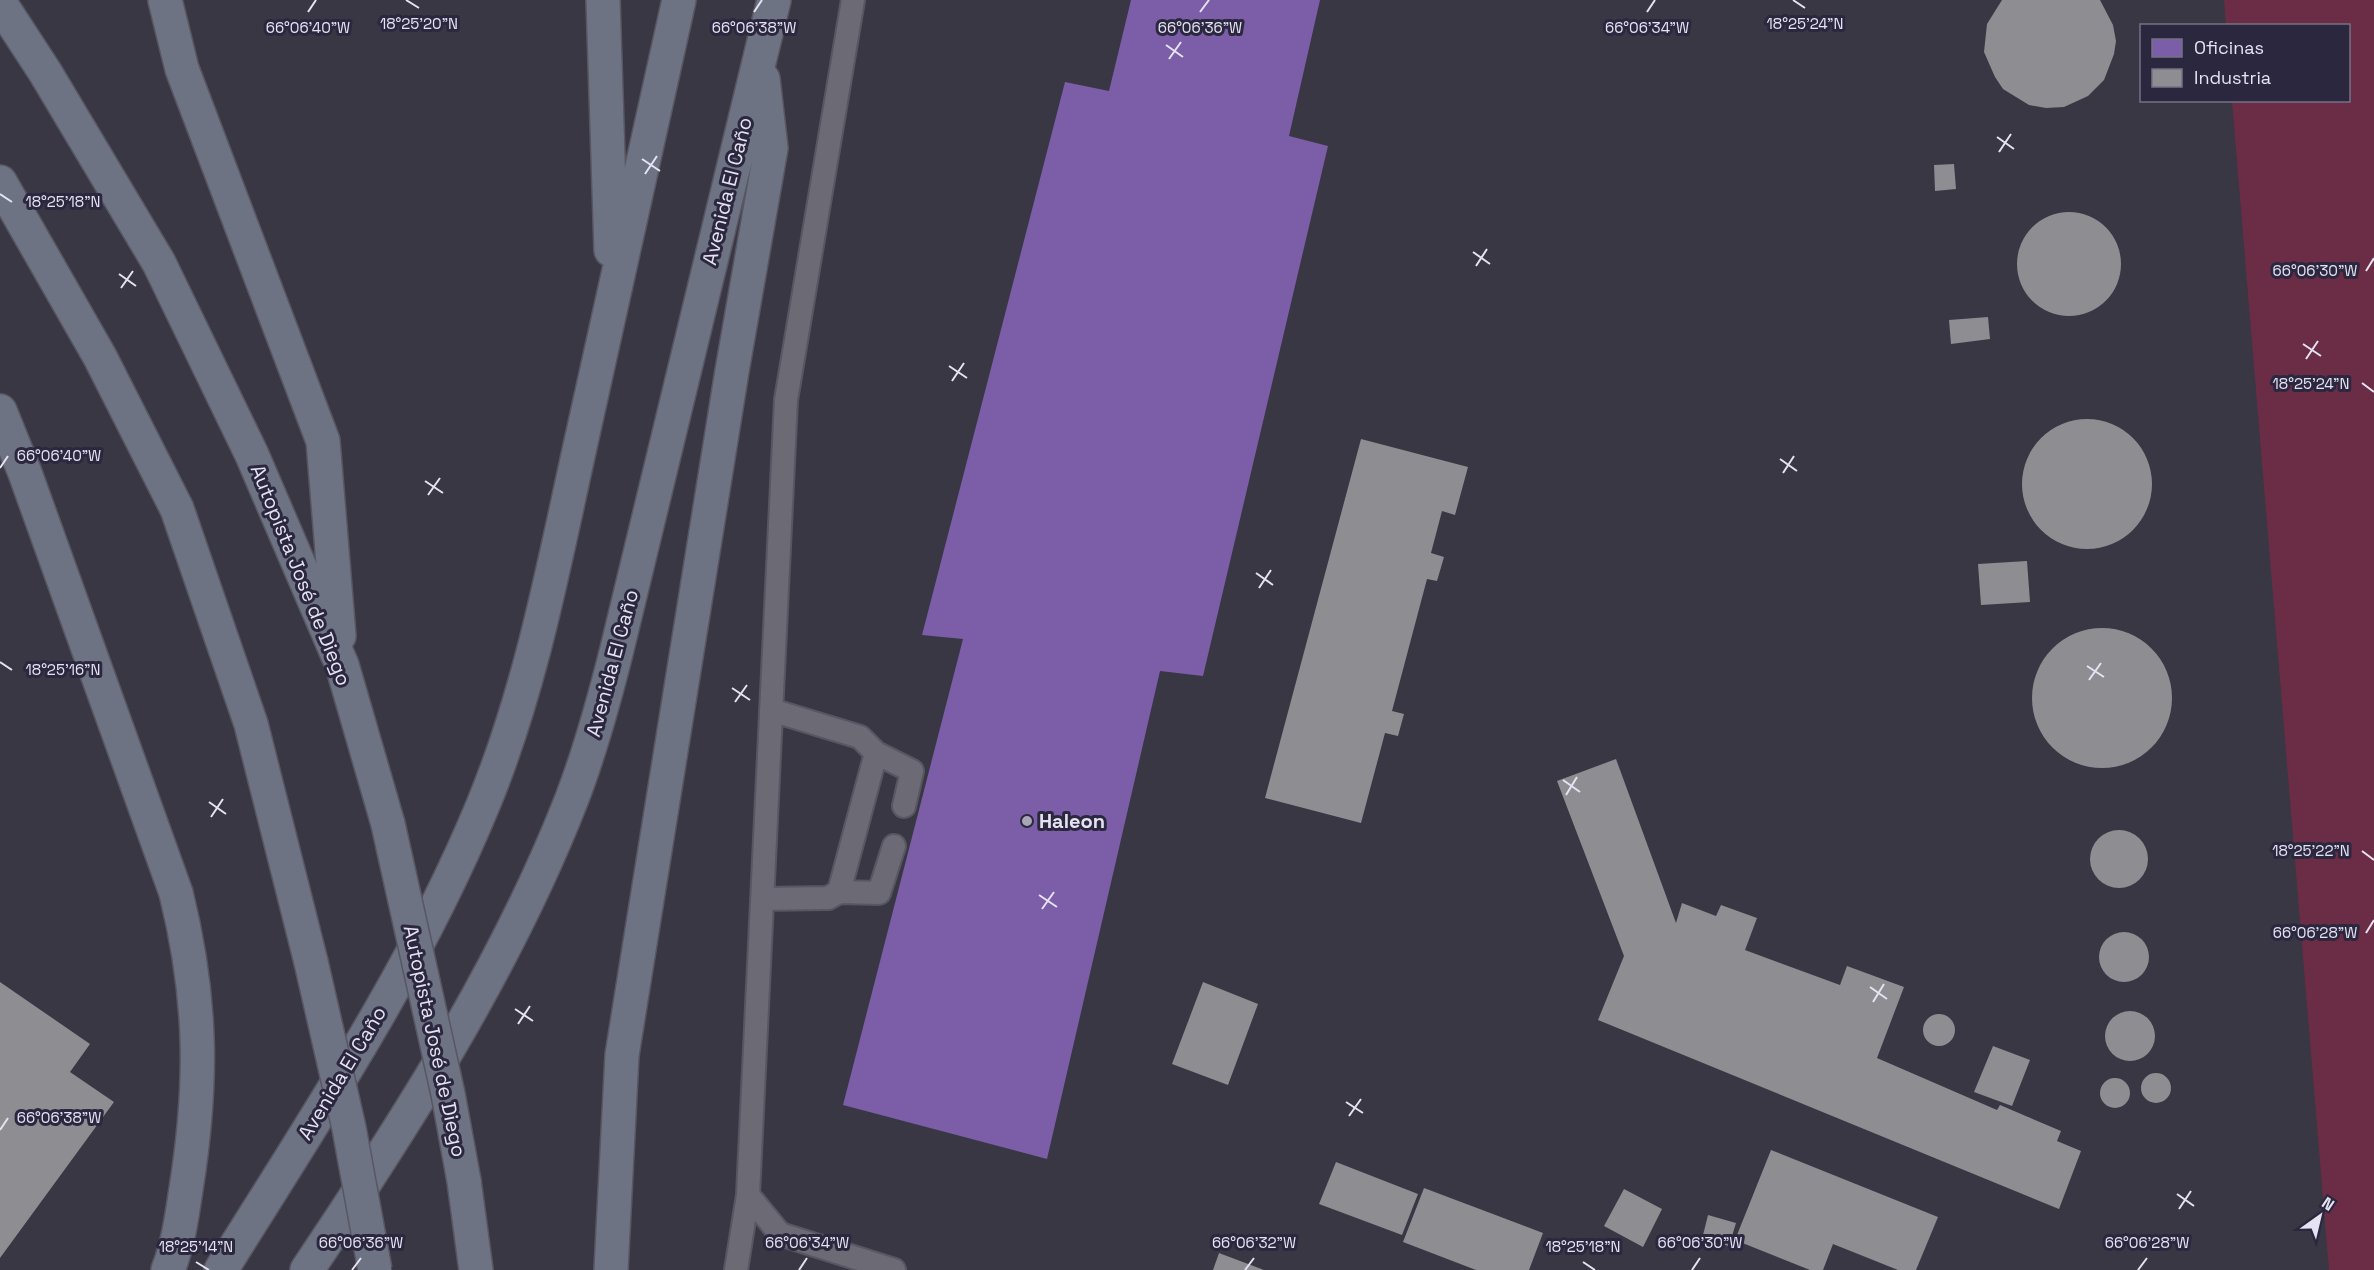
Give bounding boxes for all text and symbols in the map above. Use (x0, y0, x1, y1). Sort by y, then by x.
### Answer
text: 18°25'20"N (380, 14, 458, 33)
text: 18°25'24"N (1767, 14, 1843, 33)
text: 66°06'40"W (266, 18, 350, 37)
text: 66°06'38"W (712, 18, 796, 37)
text: 66°06'36"W (1158, 18, 1242, 37)
text: 66°06'34"W (1605, 18, 1689, 37)
legend (2140, 24, 2350, 102)
text: Oficinas (2194, 36, 2264, 59)
text: Industria (2194, 66, 2271, 89)
street label: Avenida El Caño (696, 114, 758, 268)
text: 18°25'18"N (25, 192, 101, 211)
text: 66°06'30"W (2273, 261, 2357, 280)
text: 18°25'24"N (2273, 374, 2349, 393)
text: 66°06'40"W (17, 446, 101, 465)
street label: Autopista José de Diego (245, 461, 357, 689)
street label: Avenida El Caño (580, 587, 644, 739)
text: 18°25'16"N (26, 660, 100, 679)
place label: Haleon (1039, 808, 1105, 834)
marker: Haleon (1020, 814, 1034, 828)
text: 18°25'22"N (2272, 841, 2350, 860)
street label: Autopista José de Diego (398, 923, 472, 1159)
text: 66°06'28"W (2273, 923, 2357, 942)
street label: Avenida El Caño (292, 1001, 392, 1145)
text: 66°06'38"W (17, 1108, 101, 1127)
north arrow (2290, 1186, 2350, 1246)
text: N (2318, 1192, 2338, 1216)
text: 66°06'36"W (319, 1233, 403, 1252)
text: 66°06'34"W (765, 1233, 849, 1252)
text: 66°06'32"W (1212, 1233, 1296, 1252)
text: 66°06'30"W (1658, 1233, 1742, 1252)
text: 66°06'28"W (2105, 1233, 2189, 1252)
text: 18°25'14"N (159, 1237, 233, 1256)
text: 18°25'18"N (1545, 1237, 1621, 1256)

